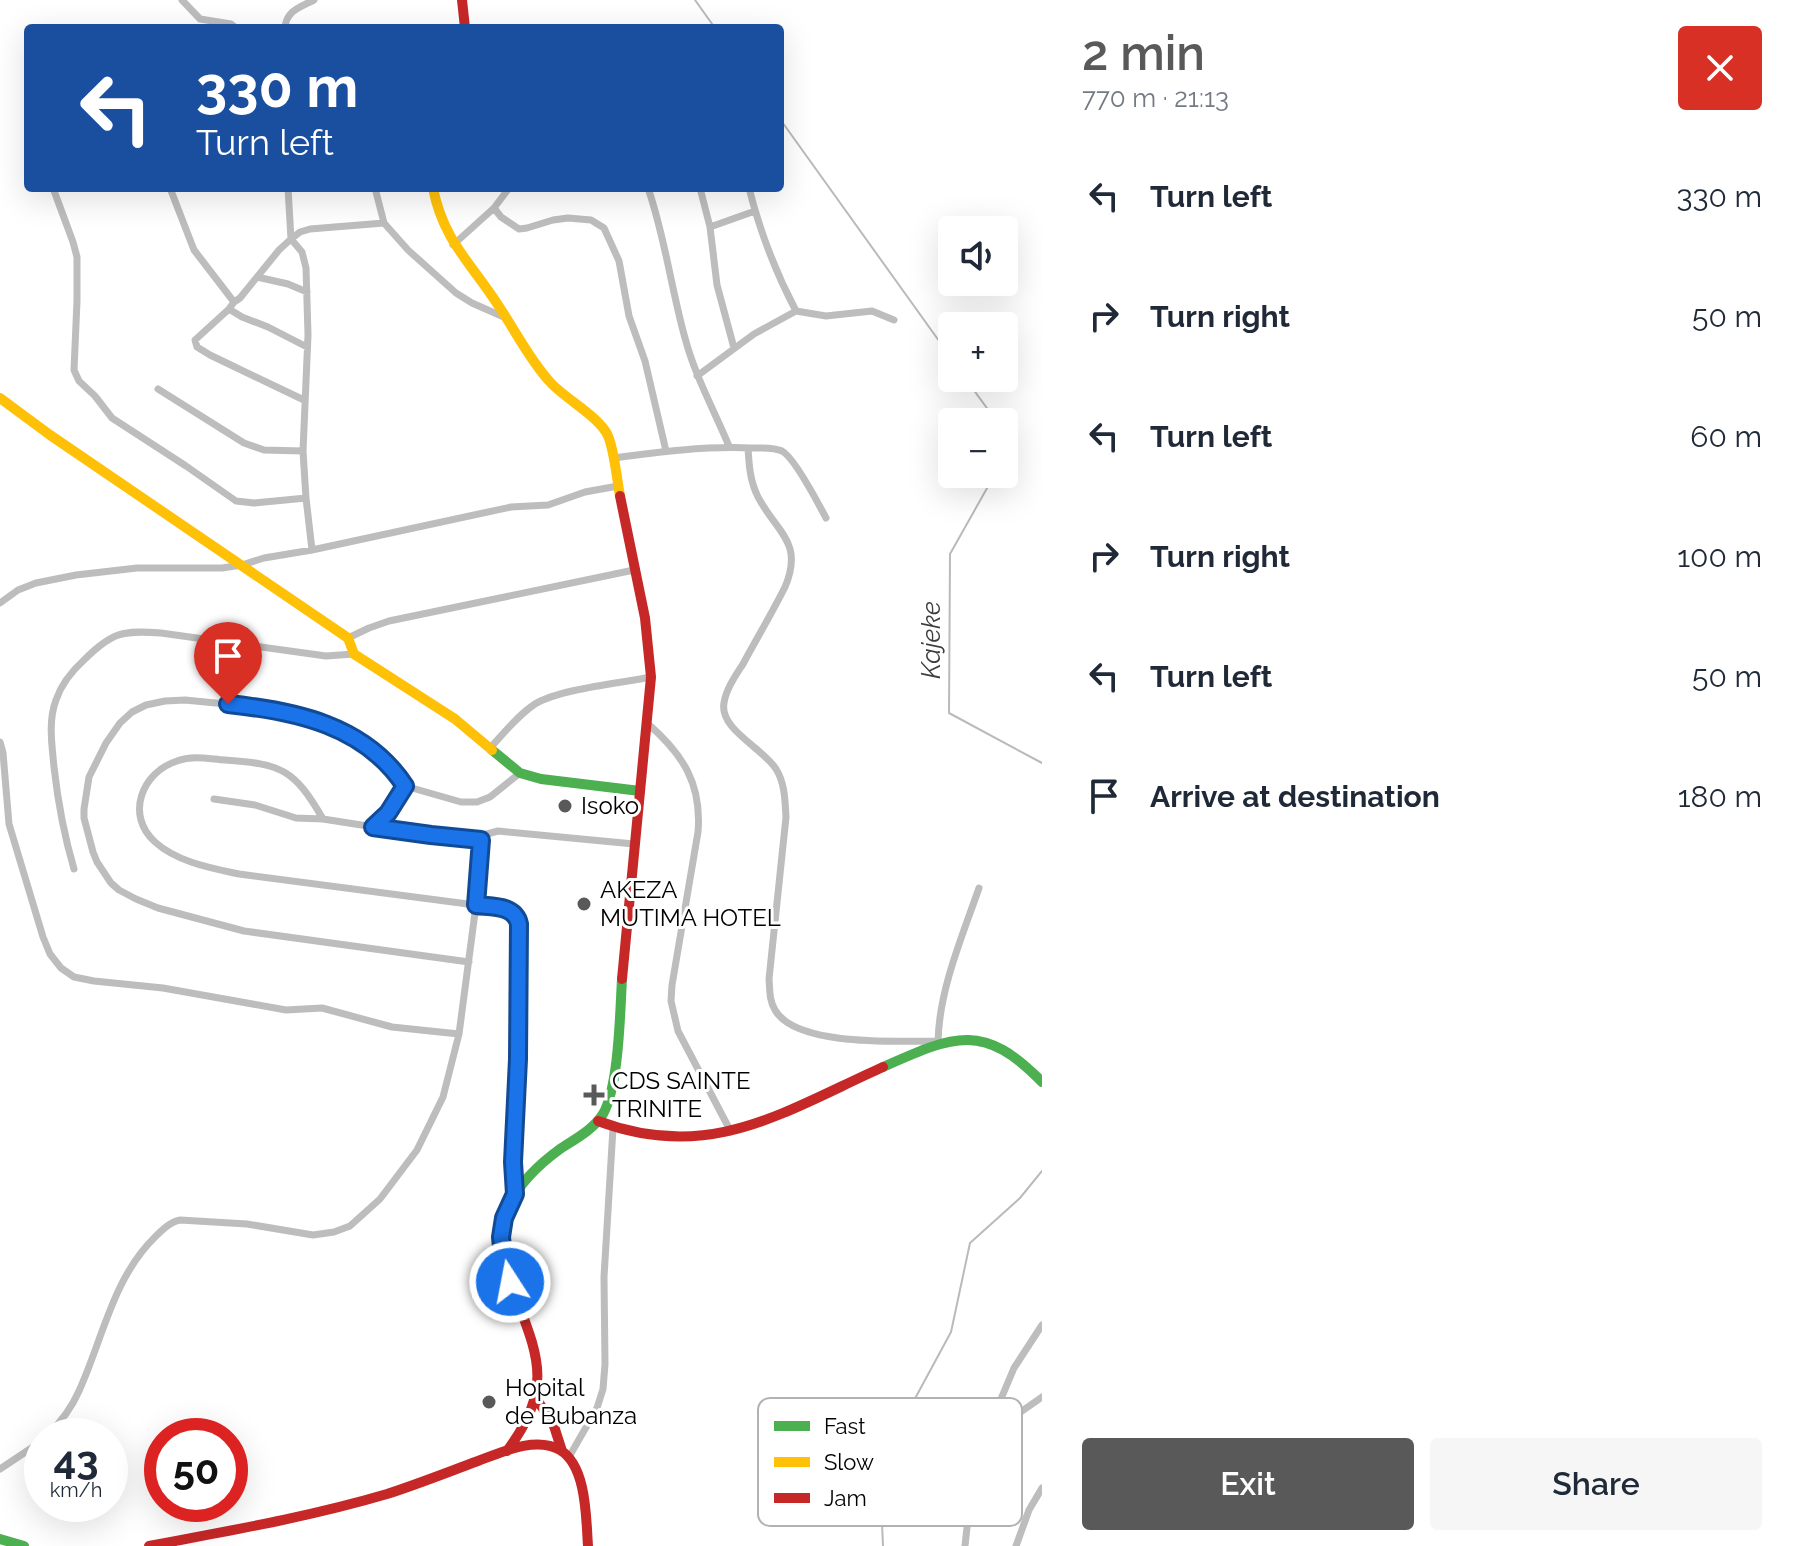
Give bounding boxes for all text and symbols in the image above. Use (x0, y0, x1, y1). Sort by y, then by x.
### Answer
text: 2 min (1082, 25, 1205, 81)
button: close (1678, 26, 1762, 110)
text: 330 m (196, 54, 358, 120)
icon: left (64, 56, 168, 160)
text: 770 m · 21:13 (1082, 83, 1229, 113)
text: Turn left (196, 121, 334, 163)
icon: left (1082, 174, 1126, 218)
text: Turn left (1150, 179, 1272, 214)
text: 330 m (1676, 179, 1762, 214)
map controls (938, 216, 1018, 488)
button: sound (938, 216, 1018, 296)
icon: right (1082, 294, 1126, 338)
text: Turn right (1150, 299, 1290, 334)
text: 50 m (1692, 299, 1762, 334)
button: + (938, 312, 1018, 392)
button: − (938, 408, 1018, 488)
icon: left (1082, 414, 1126, 458)
text: Turn left (1150, 419, 1272, 454)
text: 60 m (1690, 419, 1762, 454)
icon: right (1082, 534, 1126, 578)
text: Turn right (1150, 539, 1290, 574)
text: 100 m (1677, 539, 1762, 574)
water label: Kajeke (916, 601, 946, 679)
pin (194, 622, 262, 704)
icon: arrive (206, 634, 250, 678)
icon: left (1082, 654, 1126, 698)
text: Turn left (1150, 659, 1272, 694)
text: 50 m (1692, 659, 1762, 694)
icon: arrive (1082, 774, 1126, 818)
text: Arrive at destination (1150, 779, 1440, 814)
text: 180 m (1678, 779, 1762, 814)
place label: Isoko (581, 791, 639, 820)
marker: Isoko (556, 797, 574, 815)
place label: AKEZA MUTIMA HOTEL (600, 875, 781, 932)
marker: AKEZA MUTIMA HOTEL (575, 895, 593, 913)
place label: CDS SAINTE TRINITE (612, 1066, 751, 1123)
marker: CDS SAINTE TRINITE (583, 1084, 605, 1106)
position arrow (468, 1240, 552, 1324)
place label: Hopital de Bubanza (505, 1373, 637, 1430)
marker: Hopital de Bubanza (480, 1393, 498, 1411)
legend (758, 1398, 1022, 1526)
text: Fast (824, 1413, 866, 1439)
speed limit sign: 50 (144, 1418, 248, 1522)
text: 43 (53, 1436, 99, 1483)
button: Exit (1082, 1438, 1414, 1530)
button: Share (1430, 1438, 1762, 1530)
text: Slow (824, 1449, 874, 1475)
text: km/h (50, 1478, 102, 1502)
text: Jam (824, 1485, 867, 1511)

